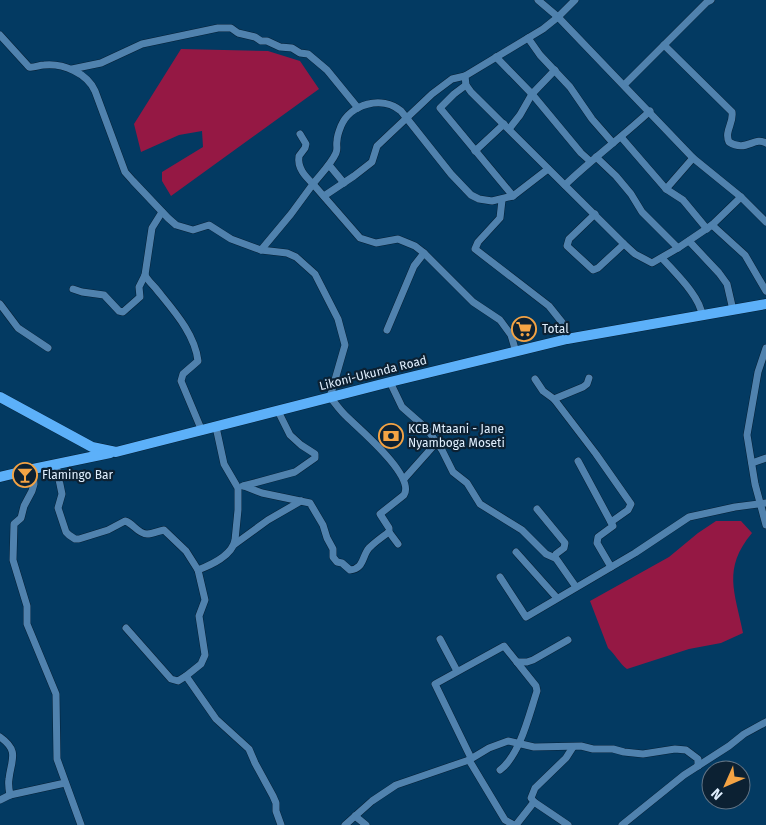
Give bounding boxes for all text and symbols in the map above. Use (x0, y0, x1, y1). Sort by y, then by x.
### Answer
supermarket icon: Total (511, 316, 537, 342)
place label: Total (542, 322, 569, 336)
street label: Likoni-Ukunda Road (318, 353, 428, 393)
place label: KCB Mtaani - Jane Nyamboga Moseti (408, 422, 505, 450)
bank icon: KCB Mtaani - Jane Nyamboga Moseti (378, 423, 404, 449)
bar icon: Flamingo Bar (12, 462, 38, 488)
place label: Flamingo Bar (42, 468, 114, 482)
north arrow (701, 760, 751, 810)
text: N (708, 785, 726, 803)

